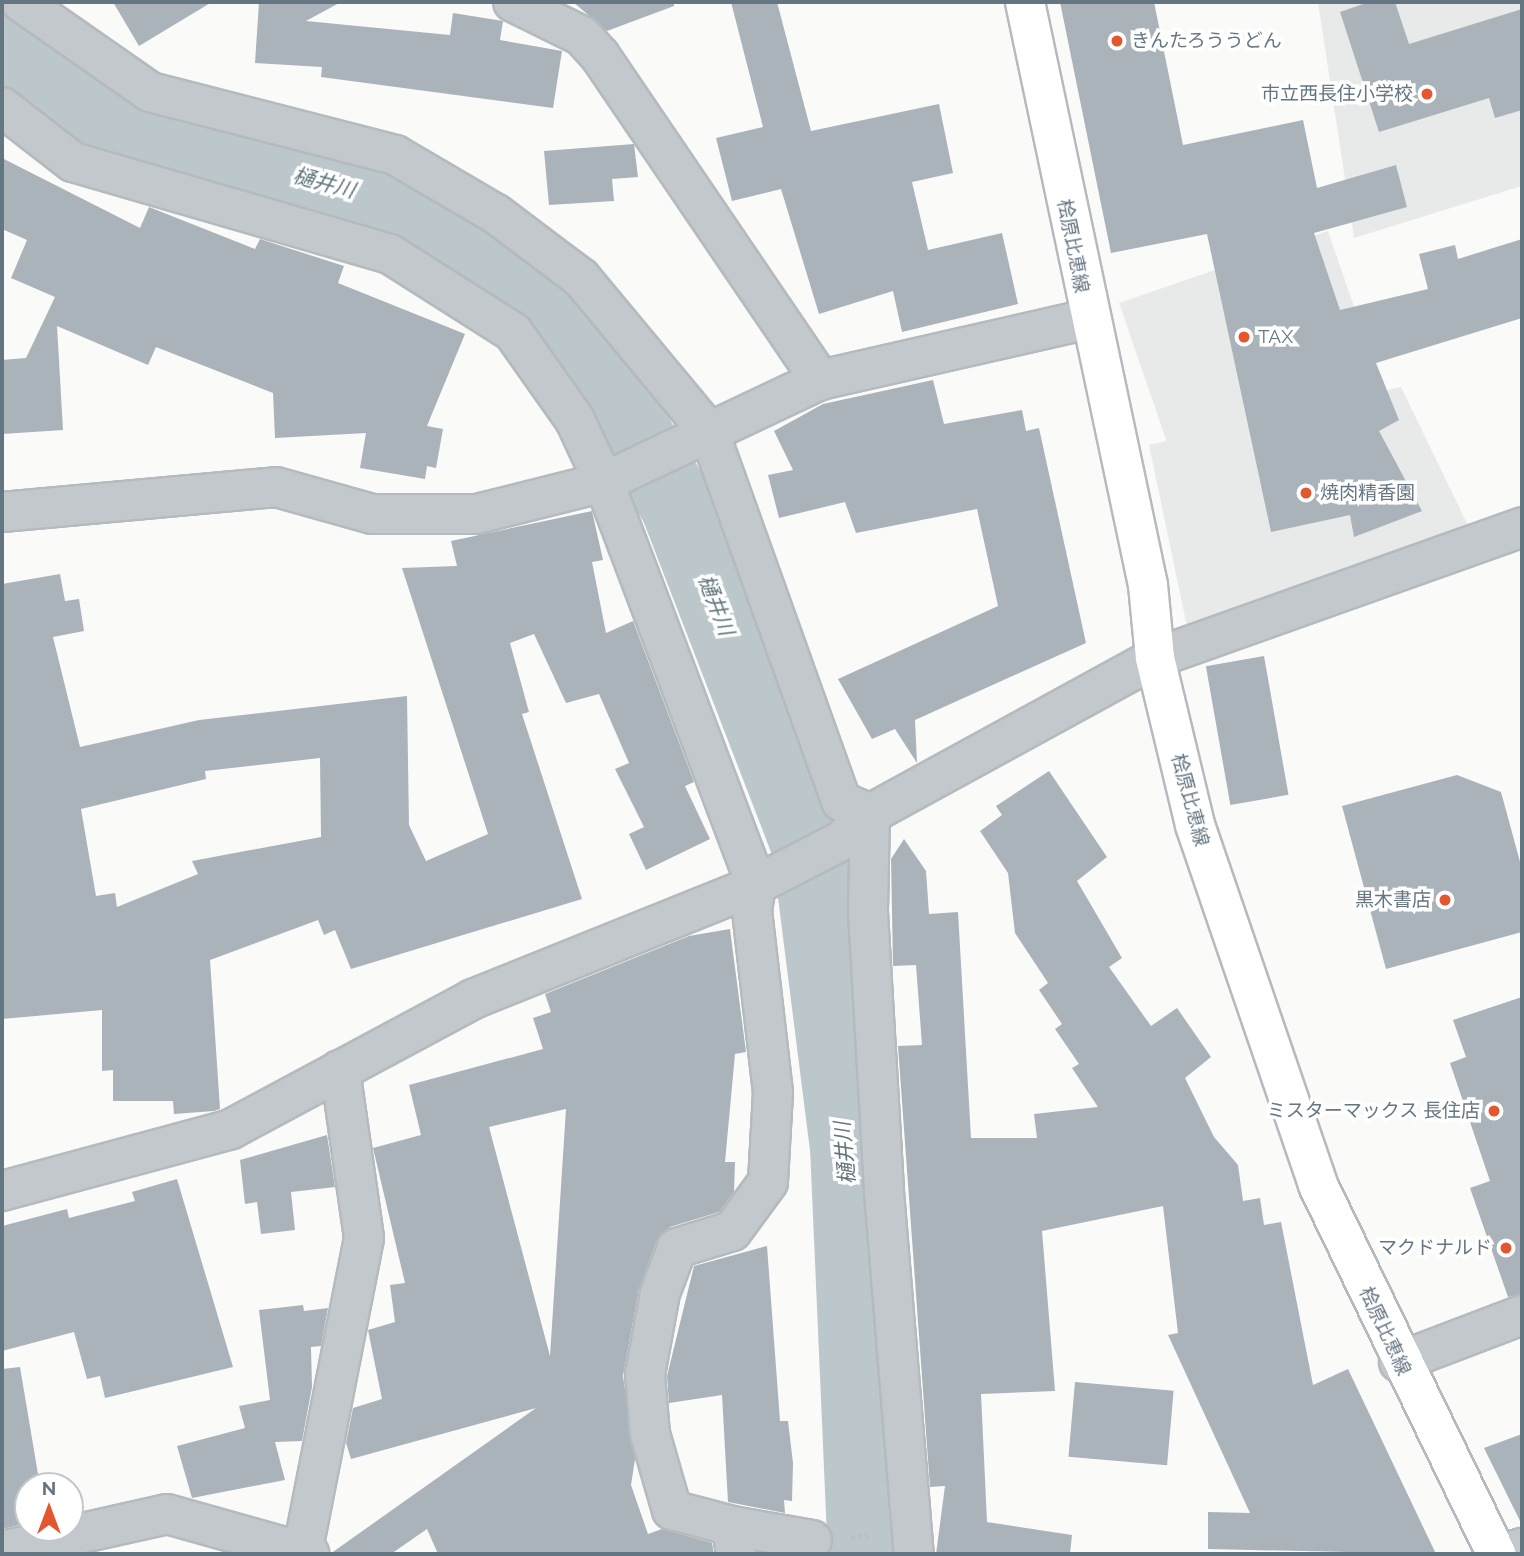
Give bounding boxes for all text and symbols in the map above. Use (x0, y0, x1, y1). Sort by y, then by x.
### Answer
place label: きんたろううどん (1131, 30, 1283, 52)
marker: きんたろううどん (1109, 33, 1125, 49)
place label: 市立西長住小学校 (1261, 83, 1413, 105)
marker: 市立西長住小学校 (1419, 86, 1435, 102)
water label: 樋井川 (290, 163, 358, 203)
street label: 桧原比恵線 (1053, 197, 1093, 295)
place label: TAX (1258, 326, 1293, 348)
marker: TAX (1236, 329, 1252, 345)
place label: 焼肉精香園 (1320, 482, 1415, 504)
marker: 焼肉精香園 (1298, 485, 1314, 501)
water label: 樋井川 (693, 571, 739, 639)
street label: 桧原比恵線 (1167, 751, 1213, 849)
place label: 黒木書店 (1355, 889, 1431, 911)
marker: 黒木書店 (1437, 892, 1453, 908)
place label: ミスターマックス 長住店 (1266, 1100, 1480, 1122)
marker: ミスターマックス 長住店 (1486, 1103, 1502, 1119)
water label: 樋井川 (830, 1121, 860, 1185)
place label: マクドナルド (1378, 1237, 1492, 1259)
marker: マクドナルド (1498, 1240, 1514, 1256)
street label: 桧原比恵線 (1355, 1283, 1415, 1379)
north arrow (14, 1472, 84, 1542)
text: N (42, 1477, 56, 1499)

